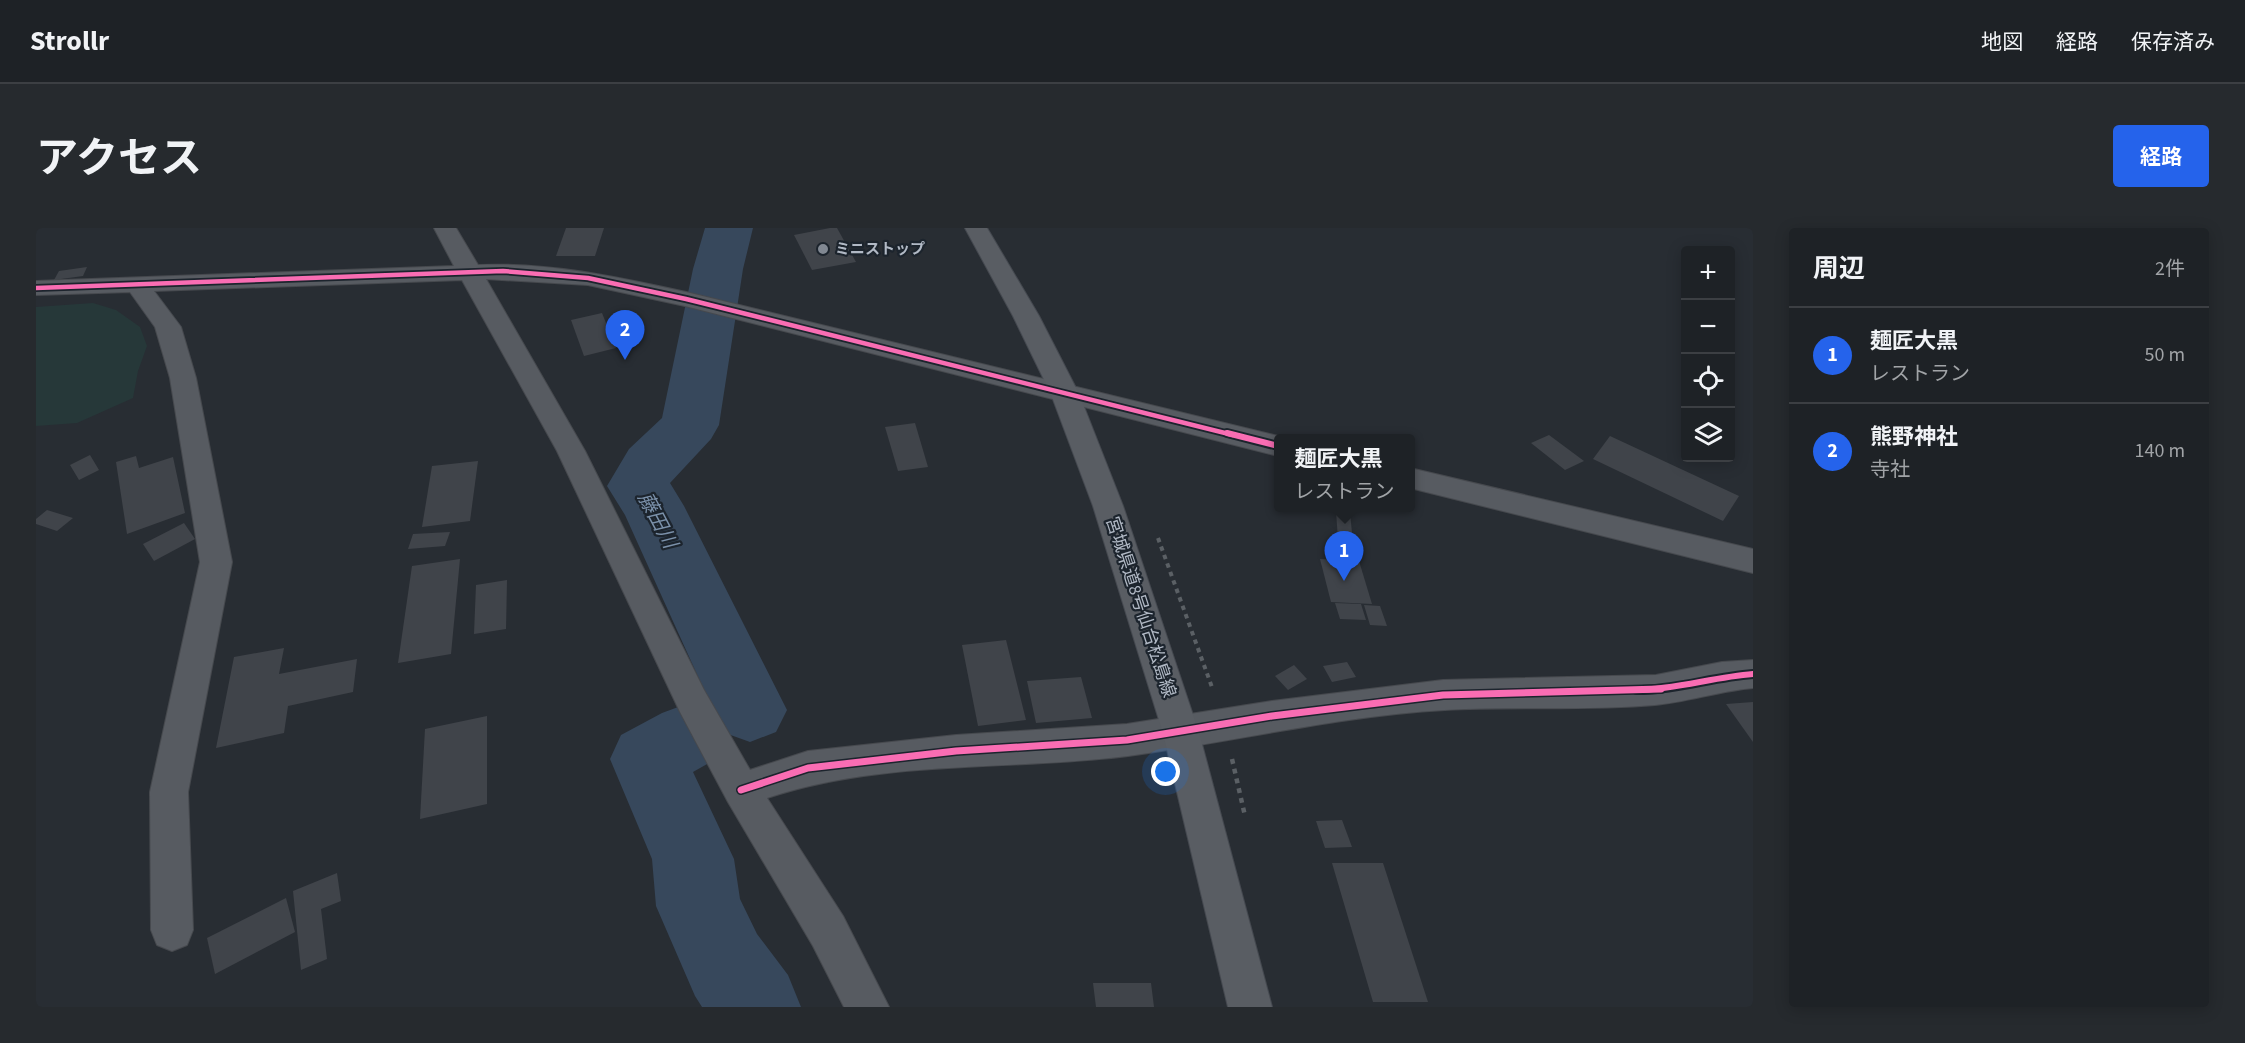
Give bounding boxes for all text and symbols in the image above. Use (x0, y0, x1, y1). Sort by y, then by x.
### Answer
text: Strollr (30, 21, 109, 61)
text: 地図 (1981, 27, 2023, 57)
text: 経路 (2056, 27, 2098, 57)
text: 保存済み (2131, 27, 2215, 57)
button: 経路 (2113, 125, 2209, 187)
text: アクセス (36, 129, 202, 189)
place label: ミニストップ (835, 239, 925, 260)
marker: ミニストップ (816, 242, 830, 256)
map controls (1681, 246, 1735, 462)
button: + (1681, 246, 1735, 300)
text: 周辺 (1813, 250, 1865, 287)
text: 2件 (2155, 255, 2185, 283)
button: − (1681, 300, 1735, 354)
pin: 2 (606, 310, 644, 360)
text: 麺匠大黒 (1870, 325, 1958, 357)
text: 1 (1827, 341, 1838, 369)
text: 50 m (2145, 341, 2185, 369)
button: locate (1681, 354, 1735, 408)
text: レストラン (1870, 360, 1970, 388)
button: layers (1681, 408, 1735, 462)
text: 熊野神社 (1870, 421, 1958, 453)
popup (1274, 434, 1415, 512)
text: 2 (1827, 437, 1838, 465)
text: 140 m (2135, 437, 2185, 465)
text: 麺匠大黒 (1295, 443, 1383, 475)
text: 寺社 (1870, 456, 1910, 484)
text: レストラン (1295, 478, 1395, 506)
water label: 藤田川 (631, 487, 685, 555)
street label: 宮城県道8号仙台松島線 (1099, 513, 1182, 701)
pin: 1 (1324, 532, 1364, 581)
your location (1151, 757, 1180, 786)

